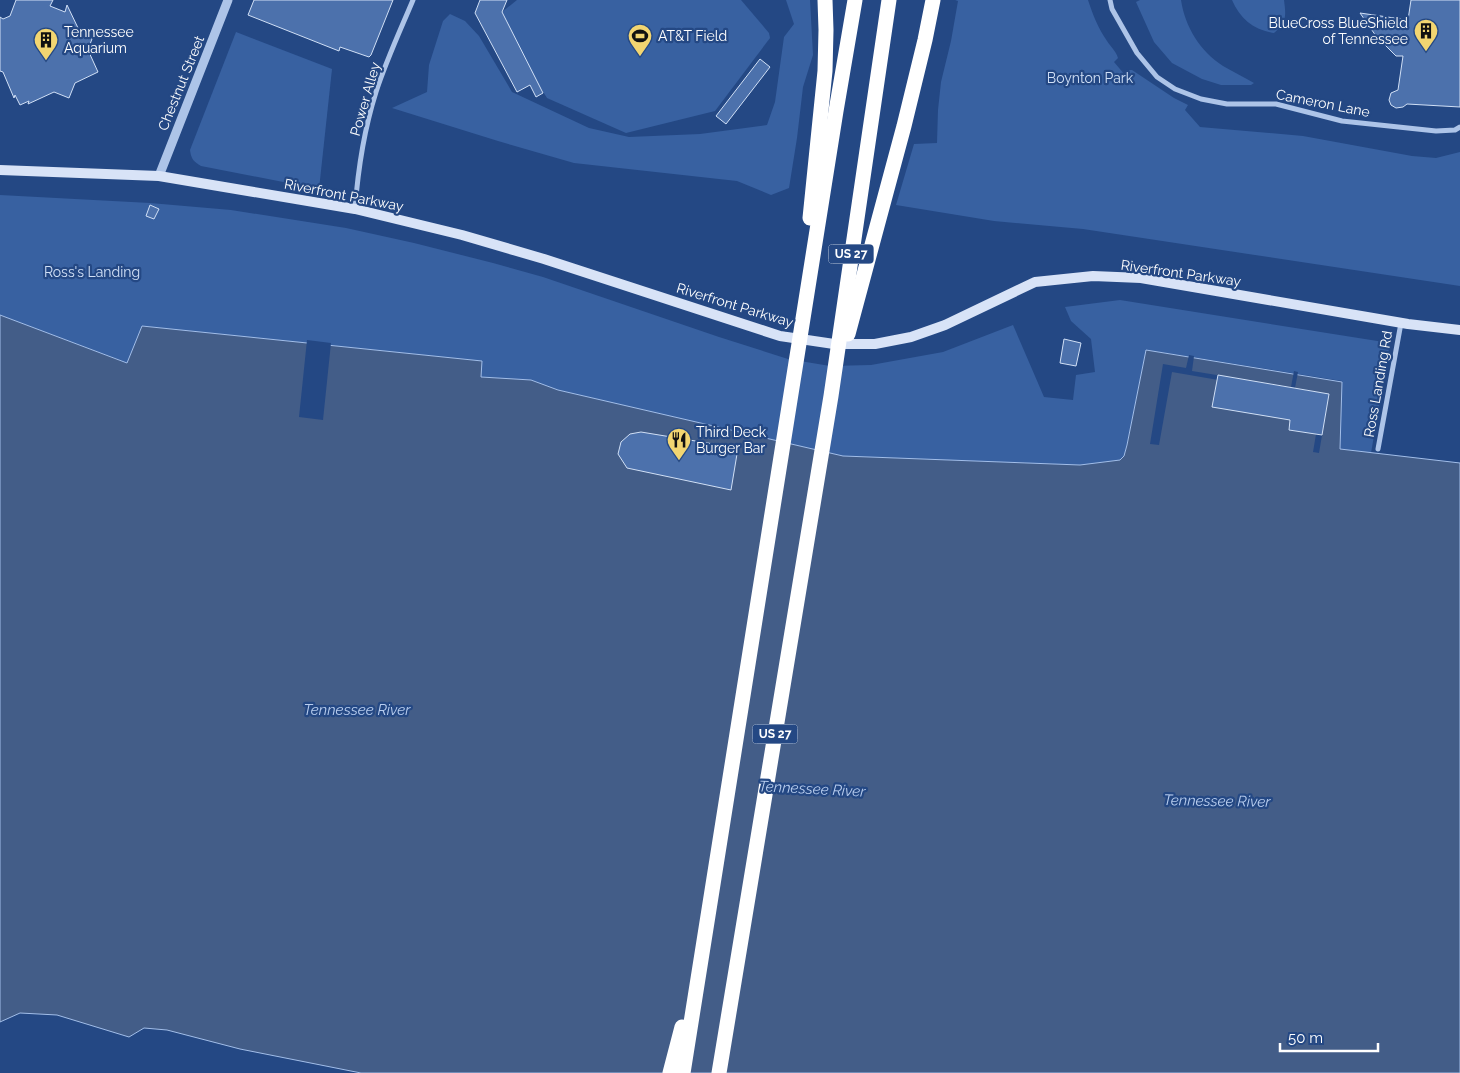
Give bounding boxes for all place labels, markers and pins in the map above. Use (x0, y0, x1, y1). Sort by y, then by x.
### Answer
place label: BlueCross BlueShield of Tennessee (1269, 15, 1408, 47)
building icon: BlueCross BlueShield of Tennessee (1413, 18, 1439, 52)
sports icon: AT&T Field (627, 23, 653, 57)
place label: Tennessee Aquarium (64, 24, 134, 56)
building icon: Tennessee Aquarium (33, 27, 59, 61)
place label: AT&T Field (658, 28, 727, 44)
place label: Third Deck Burger Bar (696, 424, 767, 456)
restaurant icon: Third Deck Burger Bar (666, 427, 692, 461)

